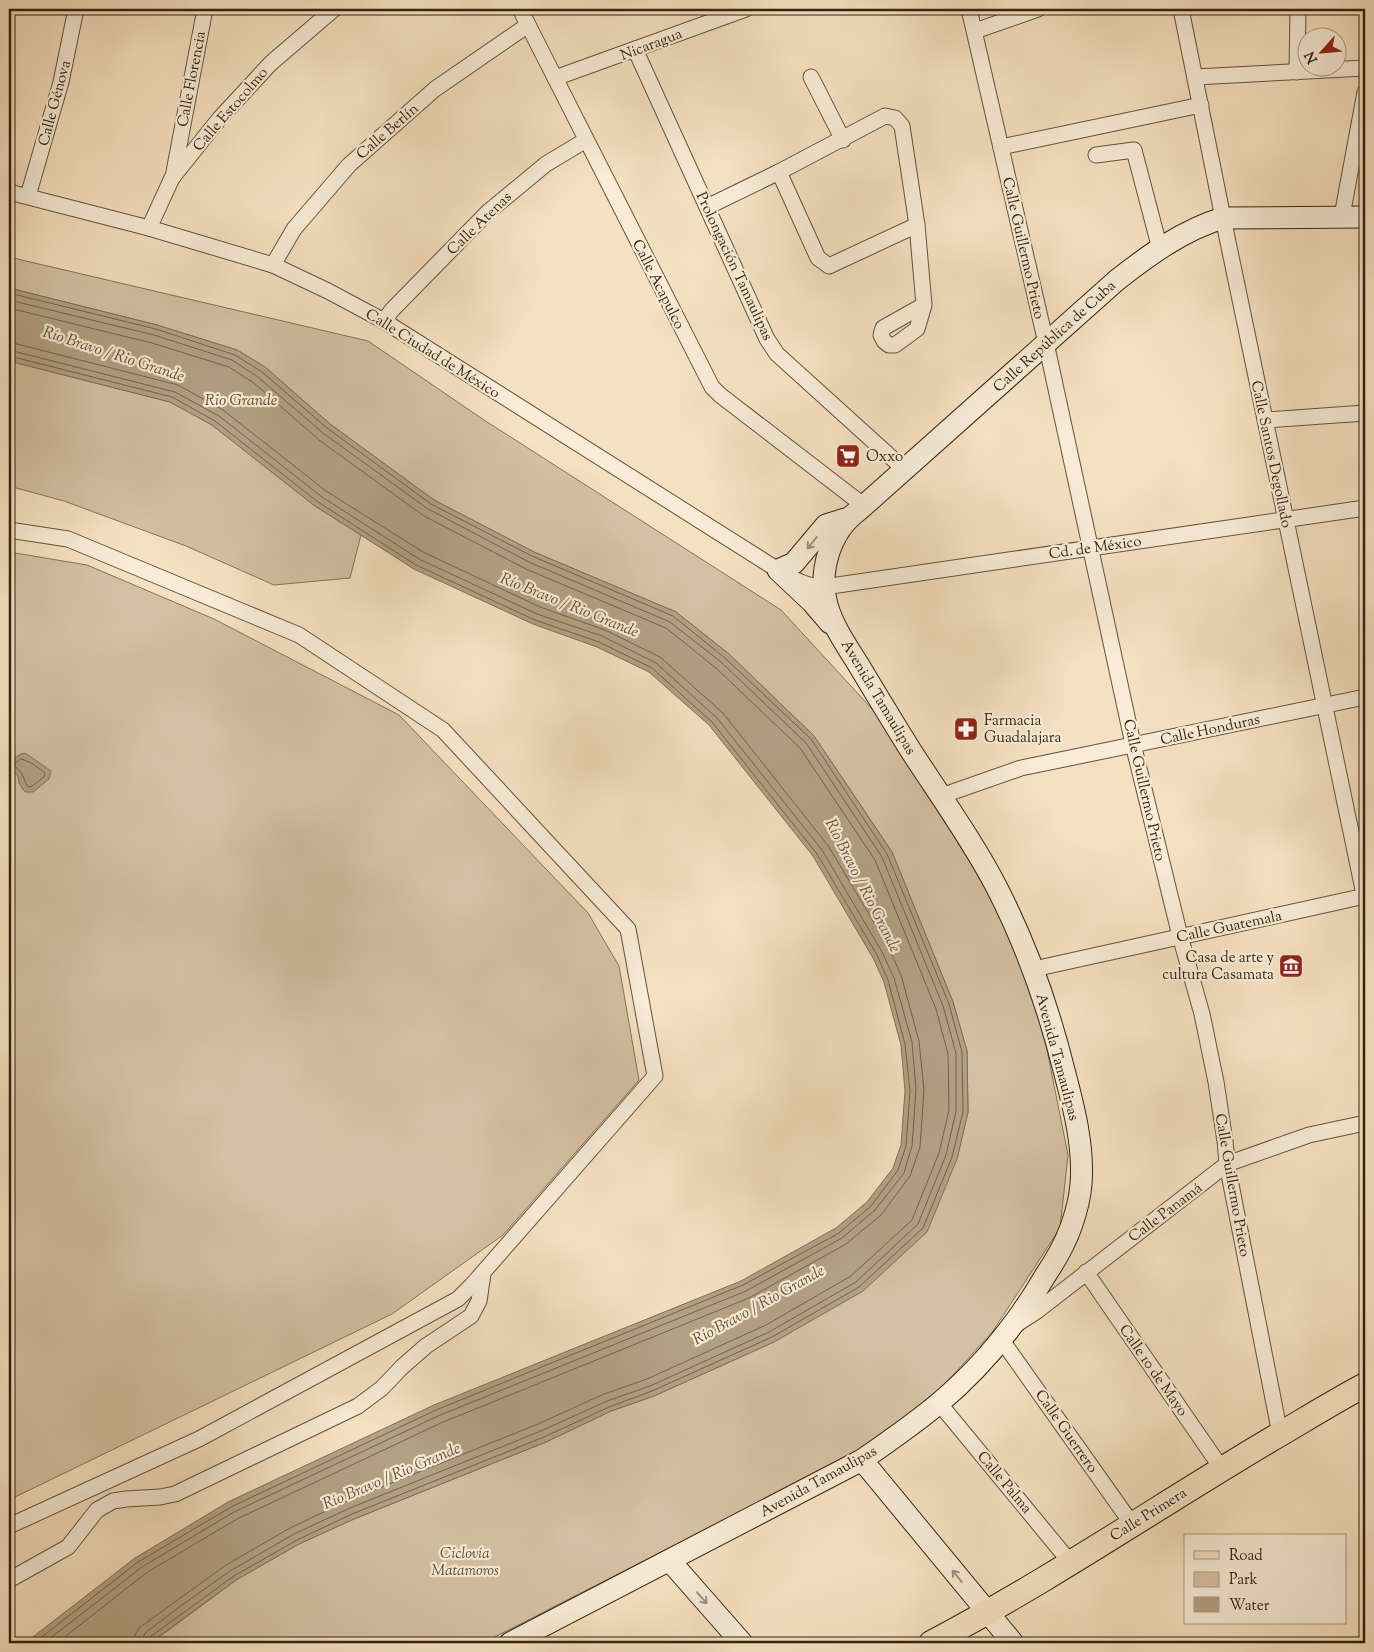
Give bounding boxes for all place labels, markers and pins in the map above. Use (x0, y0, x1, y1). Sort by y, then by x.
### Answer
supermarket icon: Oxxo (835, 443, 861, 469)
place label: Oxxo (866, 447, 903, 468)
place label: Farmacia Guadalajara (984, 711, 1061, 749)
pharmacy icon: Farmacia Guadalajara (953, 716, 979, 742)
place label: Casa de arte y cultura Casamata (1162, 948, 1275, 986)
museum icon: Casa de arte y cultura Casamata (1278, 953, 1304, 979)

